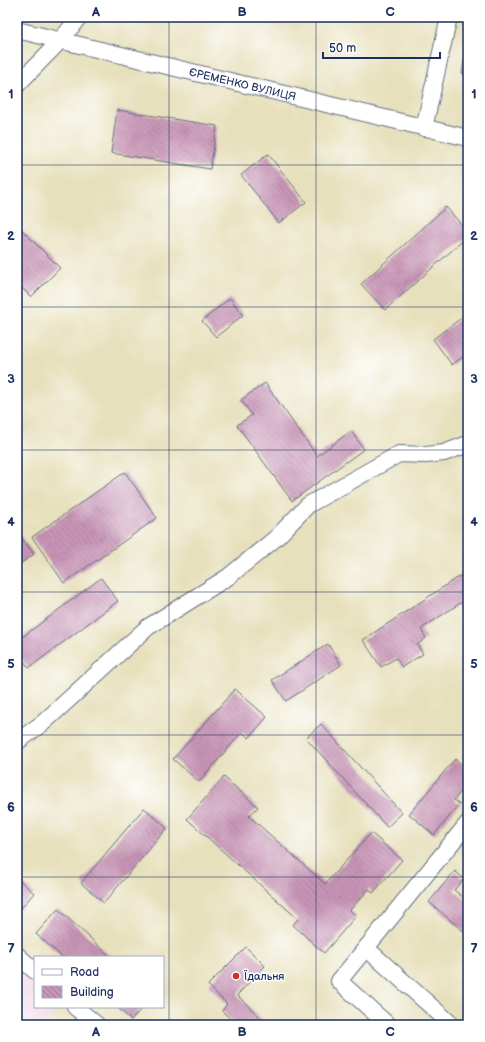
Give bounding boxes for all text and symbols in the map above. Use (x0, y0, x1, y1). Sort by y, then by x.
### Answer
text: A (91, 4, 100, 20)
text: B (237, 4, 247, 20)
text: C (385, 4, 395, 20)
scale bar (323, 34, 440, 60)
text: 50 m (329, 41, 356, 56)
street label: ЄРЕМЕНКО ВУЛИЦЯ (188, 65, 297, 103)
text: 1 (8, 86, 14, 102)
text: 1 (471, 86, 477, 102)
text: 2 (7, 228, 15, 244)
text: 2 (470, 228, 478, 244)
text: 3 (7, 371, 15, 387)
text: 3 (470, 371, 478, 387)
text: 4 (7, 514, 15, 530)
text: 4 (470, 514, 478, 530)
text: 5 (7, 656, 15, 672)
text: 5 (470, 656, 478, 672)
text: 6 (7, 799, 15, 815)
text: 6 (470, 799, 478, 815)
text: 7 (7, 941, 15, 957)
text: 7 (470, 941, 478, 957)
legend (34, 956, 164, 1008)
text: Road (70, 965, 99, 980)
place label: Їдальня (243, 969, 284, 983)
marker: Їдальня (231, 971, 241, 981)
text: Building (70, 985, 114, 1000)
text: A (91, 1024, 100, 1040)
text: B (237, 1024, 247, 1040)
text: C (385, 1024, 395, 1040)

